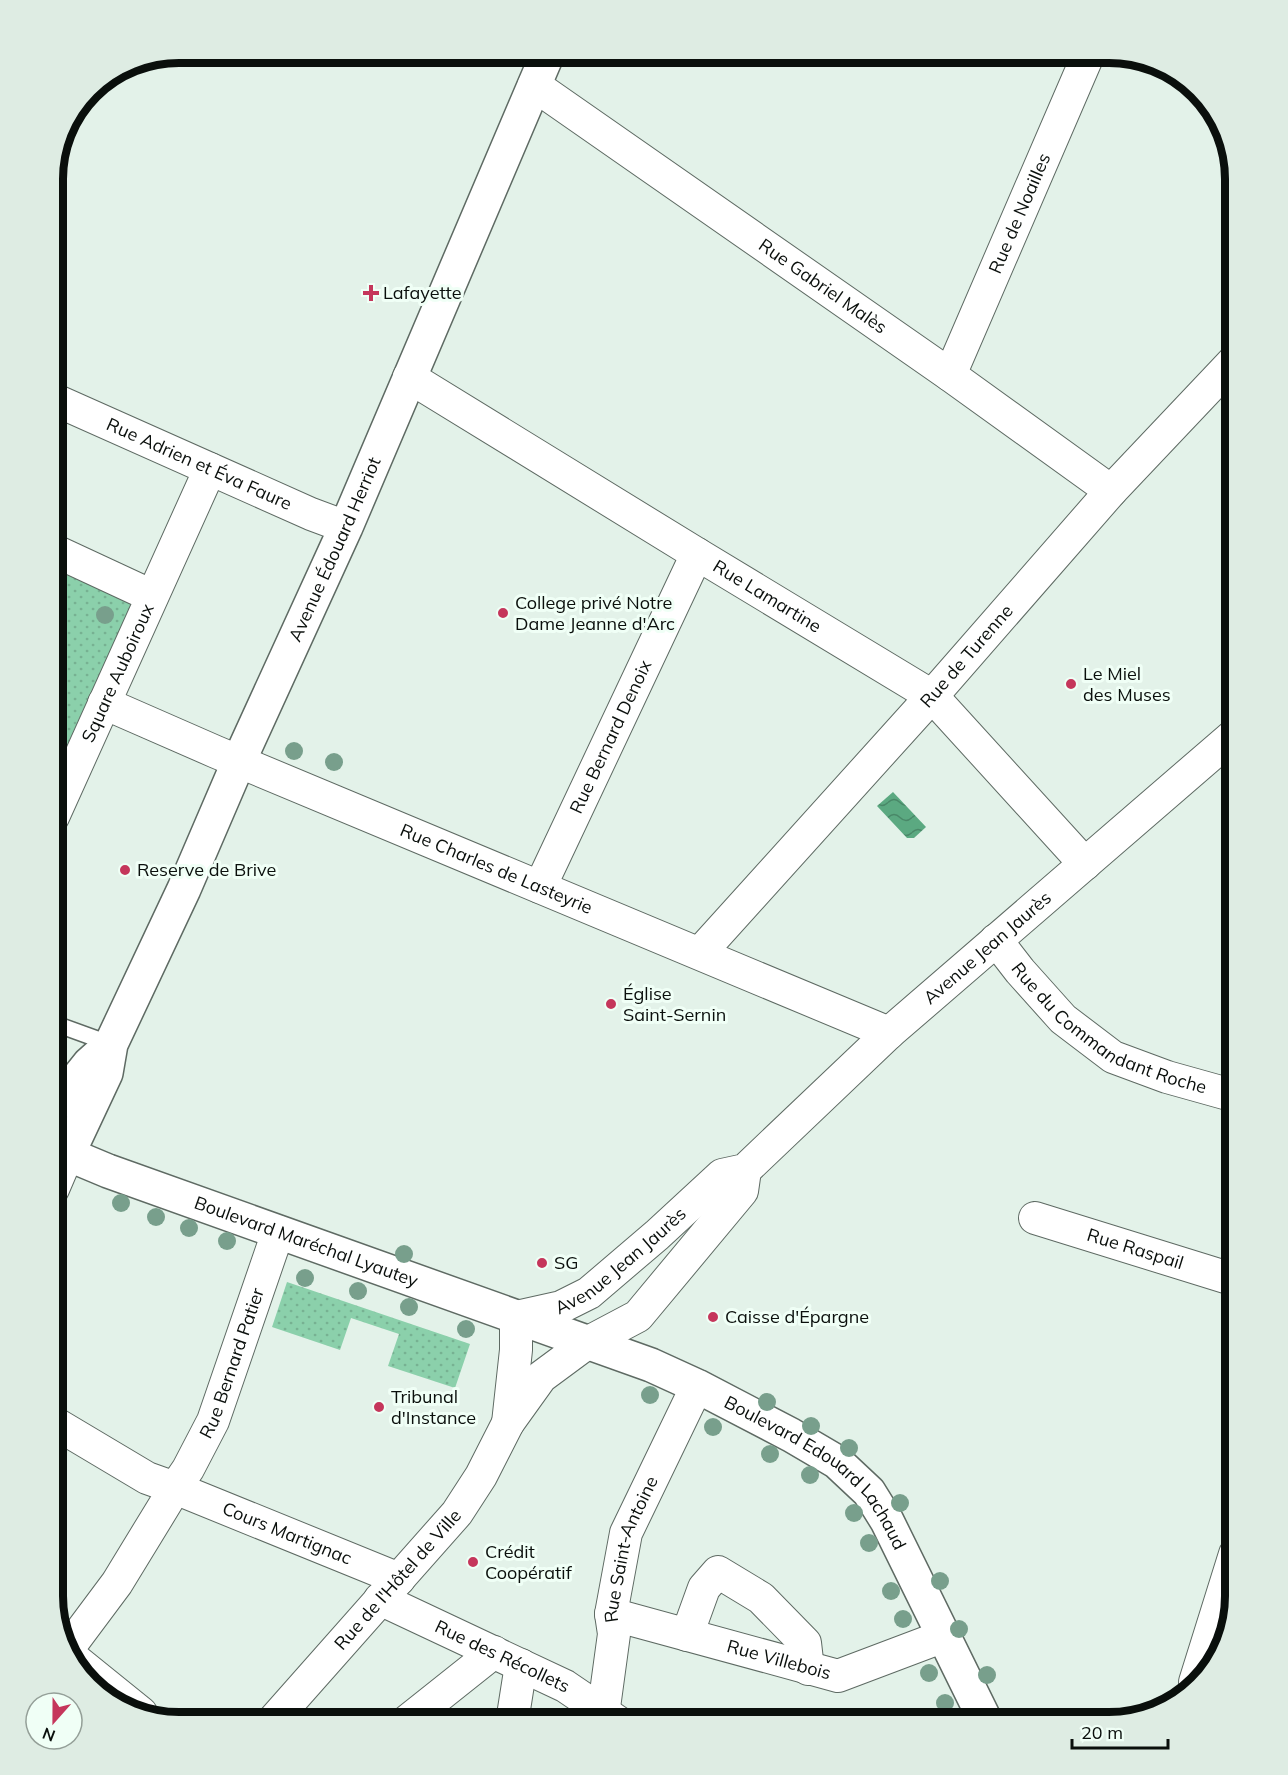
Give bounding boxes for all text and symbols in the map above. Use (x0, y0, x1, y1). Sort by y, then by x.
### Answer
street label: Rue de Noailles (983, 149, 1055, 277)
street label: Rue Gabriel Malès (754, 233, 892, 339)
place label: Lafayette (383, 281, 462, 304)
marker: Lafayette (364, 286, 378, 300)
street label: Rue Adrien et Éva Faure (103, 412, 296, 515)
street label: Avenue Édouard Herriot (283, 453, 386, 645)
street label: Rue Lamartine (709, 554, 826, 638)
place label: College privé Notre Dame Jeanne d'Arc (515, 591, 675, 635)
street label: Square Auboiroux (76, 599, 159, 746)
street label: Rue de Turenne (915, 599, 1018, 712)
marker: College privé Notre Dame Jeanne d'Arc (496, 606, 510, 620)
street label: Rue Bernard Denoix (564, 656, 657, 817)
place label: Le Miel des Muses (1083, 662, 1171, 706)
marker: Le Miel des Muses (1064, 677, 1078, 691)
street label: Rue Charles de Lasteyrie (397, 818, 596, 919)
place label: Reserve de Brive (137, 858, 276, 881)
marker: Reserve de Brive (118, 863, 132, 877)
street label: Avenue Jean Jaurès (918, 886, 1056, 1009)
street label: Rue du Commandant Roche (1007, 957, 1209, 1099)
place label: Église Saint-Sernin (623, 982, 726, 1026)
marker: Église Saint-Sernin (604, 997, 618, 1011)
street label: Boulevard Maréchal Lyautey (191, 1191, 422, 1292)
street label: Avenue Jean Jaurès (551, 1202, 691, 1319)
street label: Rue Raspail (1084, 1223, 1186, 1274)
place label: SG (554, 1251, 578, 1274)
marker: SG (535, 1256, 549, 1270)
street label: Rue Bernard Patier (194, 1284, 269, 1442)
place label: Caisse d'Épargne (725, 1305, 869, 1328)
marker: Caisse d'Épargne (706, 1310, 720, 1324)
place label: Tribunal d'Instance (391, 1385, 476, 1429)
street label: Boulevard Edouard Lachaud (721, 1390, 911, 1554)
marker: Tribunal d'Instance (372, 1400, 386, 1414)
street label: Rue Saint-Antoine (599, 1472, 663, 1624)
street label: Cours Martignac (219, 1496, 355, 1570)
street label: Rue de l'Hôtel de Ville (329, 1504, 466, 1655)
place label: Crédit Coopératif (485, 1540, 573, 1584)
marker: Crédit Coopératif (466, 1555, 480, 1569)
street label: Rue des Récollets (431, 1614, 574, 1698)
street label: Rue Villebois (724, 1634, 834, 1685)
north arrow (24, 1691, 84, 1751)
scale bar (1072, 1712, 1168, 1750)
text: 20 m (1081, 1721, 1123, 1744)
text: N (39, 1724, 58, 1747)

